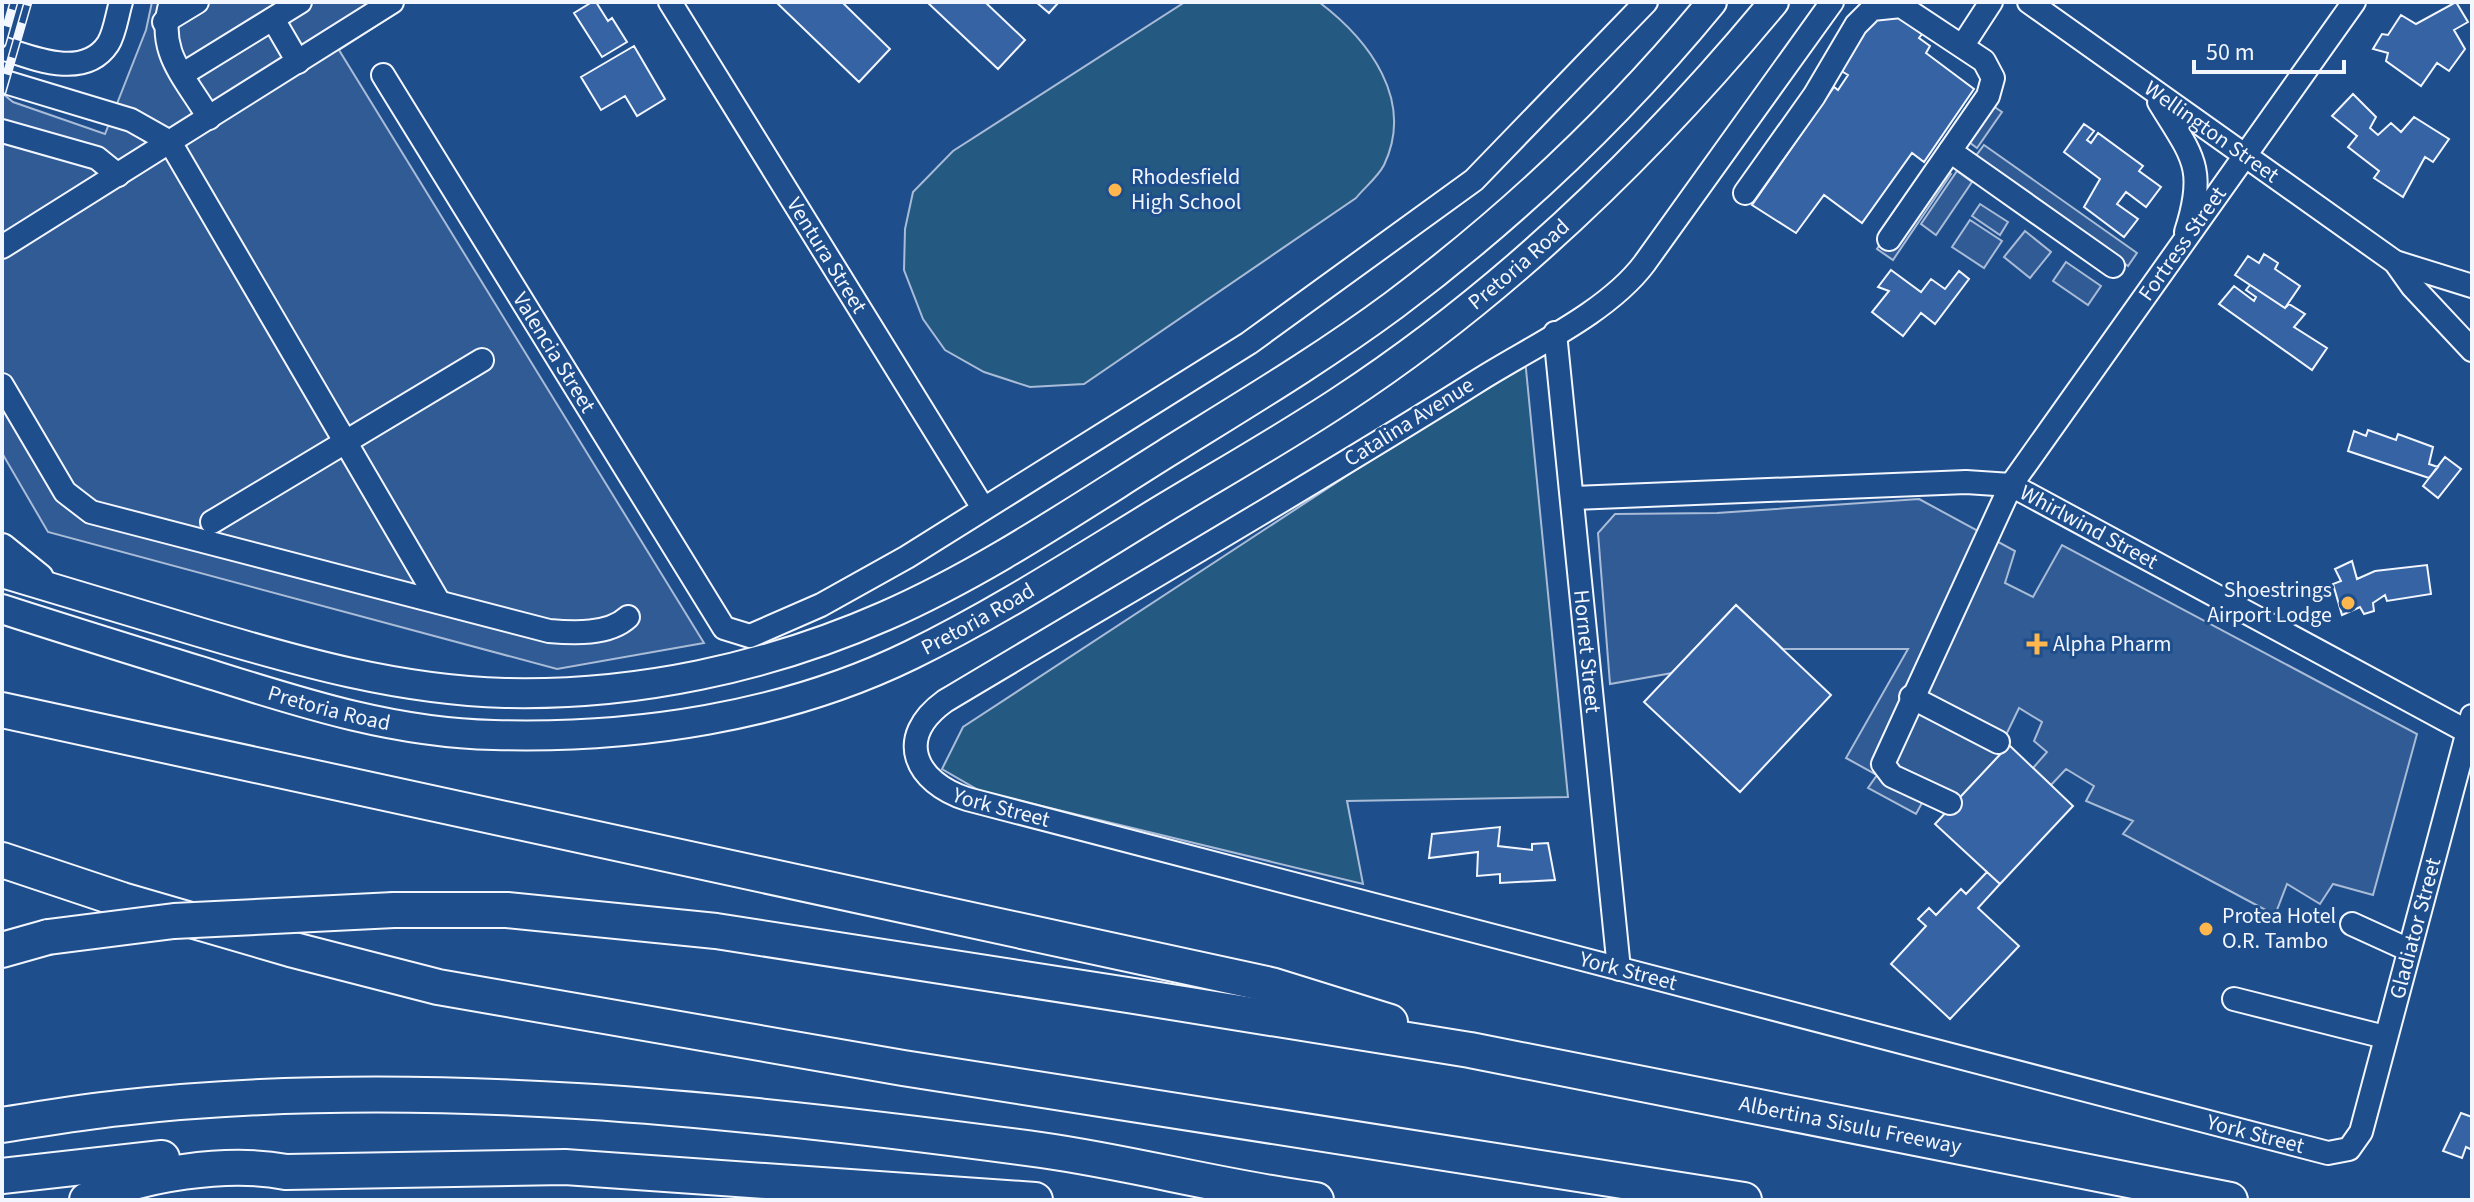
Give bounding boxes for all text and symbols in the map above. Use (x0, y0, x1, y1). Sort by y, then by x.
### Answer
scale bar (2194, 24, 2344, 74)
text: 50 m (2206, 35, 2255, 70)
street label: Wellington Street (2138, 73, 2286, 191)
place label: Rhodesfield High School (1131, 161, 1241, 218)
street label: Fortress Street (2131, 179, 2235, 307)
marker: Rhodesfield High School (1106, 181, 1124, 199)
street label: Ventura Street (779, 191, 875, 320)
street label: Pretoria Road (1461, 211, 1577, 318)
street label: Valencia Street (505, 286, 604, 420)
street label: Catalina Avenue (1338, 369, 1480, 475)
street label: Whirlwind Street (2014, 477, 2164, 578)
place label: Shoestrings Airport Lodge (2207, 574, 2332, 631)
street label: Pretoria Road (916, 575, 1041, 663)
street label: Hornet Street (1565, 588, 1609, 715)
marker: Shoestrings Airport Lodge (2339, 594, 2357, 612)
place label: Alpha Pharm (2053, 628, 2172, 660)
marker: Alpha Pharm (2028, 635, 2046, 653)
street label: Pretoria Road (264, 677, 393, 739)
street label: York Street (946, 779, 1054, 836)
street label: Gladiator Street (2381, 854, 2450, 1003)
place label: Protea Hotel O.R. Tambo (2222, 900, 2336, 957)
marker: Protea Hotel O.R. Tambo (2197, 920, 2215, 938)
street label: York Street (1575, 943, 1681, 999)
street label: Albertina Sisulu Freeway (1736, 1087, 1965, 1163)
street label: York Street (2202, 1106, 2308, 1162)

